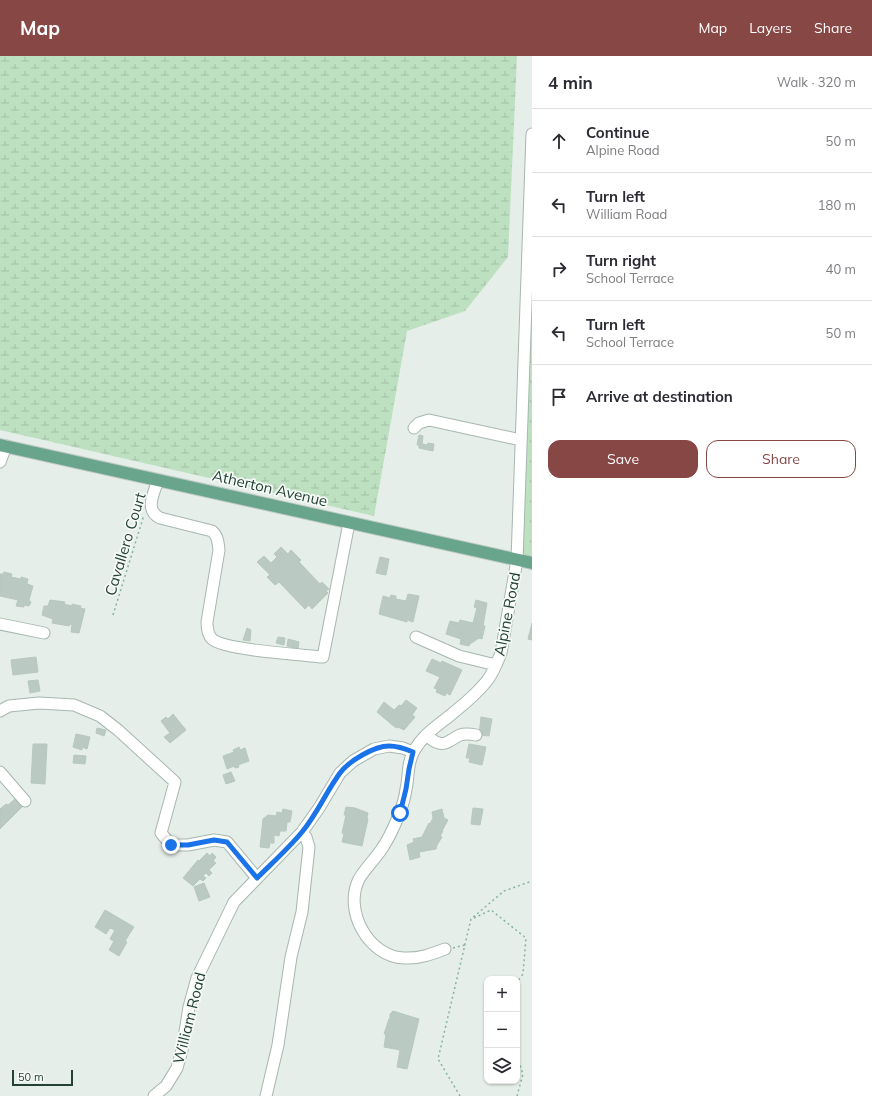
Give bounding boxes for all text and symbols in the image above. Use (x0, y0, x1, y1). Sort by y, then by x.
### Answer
text: Map (20, 16, 60, 40)
text: Map (698, 19, 727, 37)
text: Layers (749, 19, 792, 37)
text: Share (814, 19, 852, 37)
text: 4 min (548, 72, 593, 93)
text: Walk · 320 m (777, 74, 856, 90)
text: Continue (586, 123, 649, 142)
icon: ahead (548, 130, 570, 152)
text: 50 m (826, 133, 856, 149)
text: Alpine Road (586, 142, 660, 158)
text: Turn left (586, 187, 645, 206)
icon: left (548, 194, 570, 216)
text: 180 m (818, 197, 856, 213)
text: William Road (586, 206, 667, 222)
text: Turn right (586, 251, 656, 270)
icon: right (548, 258, 570, 280)
text: 40 m (826, 261, 856, 277)
text: School Terrace (586, 270, 674, 286)
text: Turn left (586, 315, 645, 334)
icon: left (548, 322, 570, 344)
text: 50 m (826, 325, 856, 341)
text: School Terrace (586, 334, 674, 350)
icon: arrive (548, 386, 570, 408)
text: Arrive at destination (586, 387, 733, 406)
button: Save (548, 440, 698, 478)
button: Share (706, 440, 856, 478)
street label: Atherton Avenue (211, 466, 329, 510)
street label: Cavallero Court (100, 490, 150, 598)
street label: Alpine Road (490, 571, 524, 657)
route start (391, 804, 409, 822)
route end (162, 836, 180, 854)
street label: William Road (168, 970, 210, 1066)
map controls (484, 976, 520, 1084)
button: + (484, 976, 520, 1012)
button: − (484, 1012, 520, 1048)
button: layers (484, 1048, 520, 1084)
scale bar (12, 1068, 73, 1087)
text: 50 m (18, 1070, 44, 1084)

